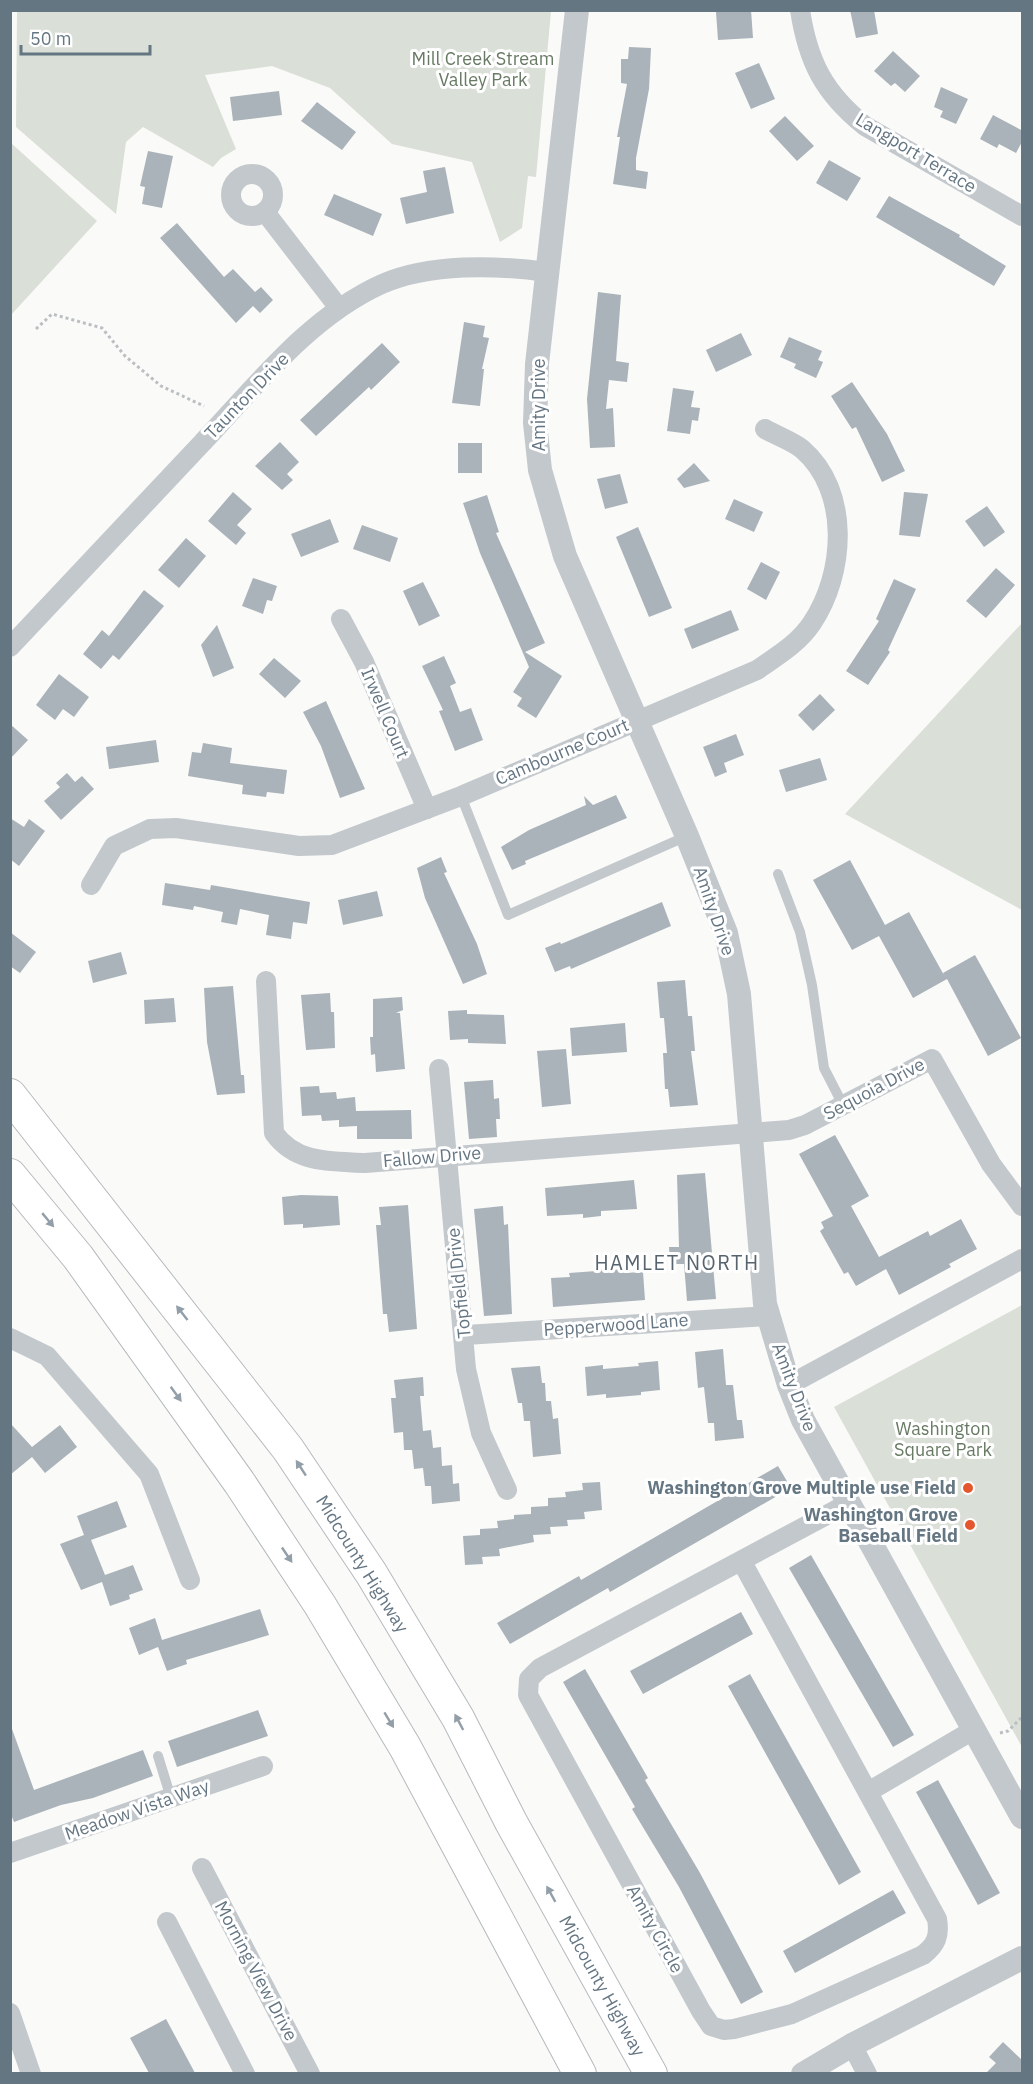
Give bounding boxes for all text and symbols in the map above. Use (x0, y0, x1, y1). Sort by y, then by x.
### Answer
scale bar (21, 18, 150, 56)
text: 50 m (30, 27, 72, 50)
park label: Mill Creek Stream Valley Park (412, 47, 554, 91)
street label: Langport Terrace (852, 108, 981, 198)
street label: Taunton Drive (200, 347, 294, 444)
street label: Amity Drive (527, 358, 550, 452)
street label: Irwell Court (356, 664, 415, 761)
street label: Cambourne Court (492, 713, 632, 790)
street label: Amity Drive (688, 863, 741, 959)
street label: Sequoia Drive (819, 1052, 928, 1125)
street label: Fallow Drive (382, 1141, 482, 1172)
one-way arrow (41, 1212, 54, 1227)
street label: Topfield Drive (441, 1227, 476, 1339)
district label: HAMLET NORTH (594, 1249, 760, 1276)
one-way arrow (177, 1305, 189, 1320)
street label: Pepperwood Lane (543, 1308, 689, 1341)
street label: Amity Drive (767, 1339, 822, 1434)
one-way arrow (170, 1386, 182, 1402)
park label: Washington Square Park (894, 1417, 992, 1461)
one-way arrow (295, 1459, 306, 1476)
place label: Washington Grove Multiple use Field (647, 1476, 956, 1499)
marker: Washington Grove Multiple use Field (961, 1481, 975, 1495)
street label: Midcounty Highway (311, 1491, 414, 1637)
place label: Washington Grove Baseball Field (803, 1503, 958, 1547)
marker: Washington Grove Baseball Field (963, 1518, 977, 1532)
one-way arrow (281, 1546, 293, 1562)
one-way arrow (384, 1712, 395, 1728)
one-way arrow (454, 1713, 464, 1730)
street label: Meadow Vista Way (62, 1774, 212, 1845)
street label: Amity Circle (622, 1881, 689, 1977)
one-way arrow (546, 1885, 556, 1902)
street label: Morning View Drive (210, 1897, 303, 2045)
street label: Midcounty Highway (554, 1911, 651, 2060)

